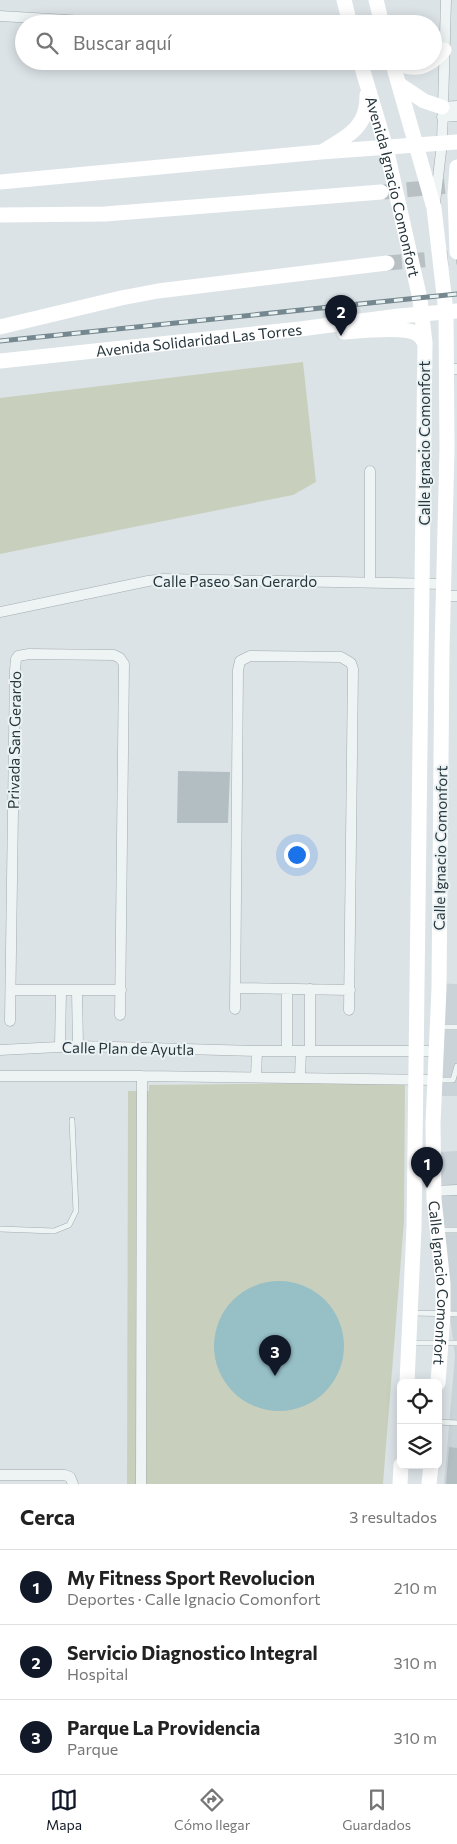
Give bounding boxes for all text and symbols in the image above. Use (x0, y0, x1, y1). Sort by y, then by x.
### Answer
search box (15, 15, 442, 70)
icon: search (33, 29, 61, 57)
text: Buscar aquí (73, 31, 172, 54)
street label: Avenida Ignacio Comonfort (362, 94, 424, 279)
pin: 2 (325, 295, 357, 336)
street label: Avenida Solidaridad Las Torres (95, 320, 303, 360)
street label: Calle Ignacio Comonfort (415, 361, 433, 525)
street label: Calle Paseo San Gerardo (153, 572, 317, 590)
street label: Privada San Gerardo (4, 671, 24, 809)
street label: Calle Ignacio Comonfort (430, 765, 450, 931)
your location (284, 842, 310, 868)
street label: Calle Plan de Ayutla (62, 1038, 194, 1058)
pin: 1 (411, 1147, 443, 1188)
street label: Calle Ignacio Comonfort (425, 1200, 452, 1366)
pin: 3 (259, 1335, 291, 1376)
map controls (397, 1379, 442, 1469)
button: locate (397, 1379, 442, 1424)
button: layers (397, 1424, 442, 1469)
text: Cerca (20, 1504, 75, 1529)
text: 3 resultados (349, 1507, 437, 1526)
text: My Fitness Sport Revolucion (67, 1566, 315, 1589)
text: 1 (32, 1578, 40, 1597)
text: 210 m (394, 1578, 437, 1597)
text: Deportes · Calle Ignacio Comonfort (67, 1589, 321, 1608)
text: Servicio Diagnostico Integral (67, 1641, 318, 1664)
text: 2 (31, 1653, 41, 1672)
text: 310 m (394, 1653, 437, 1672)
text: Hospital (67, 1664, 128, 1683)
text: Parque La Providencia (67, 1716, 260, 1739)
text: 3 (31, 1728, 41, 1747)
text: 310 m (394, 1728, 437, 1747)
text: Parque (67, 1739, 118, 1758)
tab: Mapa (46, 1786, 82, 1833)
tab: Cómo llegar (174, 1786, 250, 1833)
tab: Guardados (342, 1786, 411, 1833)

